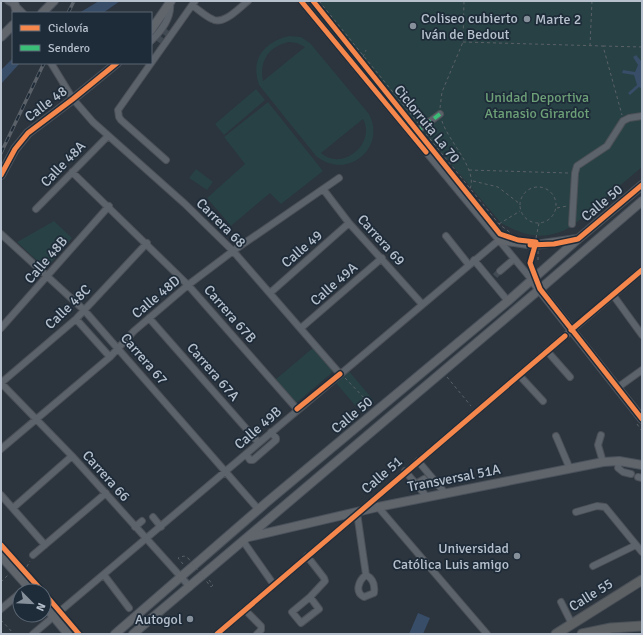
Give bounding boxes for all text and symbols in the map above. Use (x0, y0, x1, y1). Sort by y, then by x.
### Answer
place label: Coliseo cubierto Iván de Bedout (421, 10, 518, 43)
place label: Marte 2 (535, 11, 581, 28)
legend (12, 12, 152, 64)
marker: Marte 2 (522, 14, 532, 24)
text: Ciclovía (48, 21, 89, 36)
marker: Coliseo cubierto Iván de Bedout (408, 21, 418, 31)
text: Sendero (48, 41, 90, 56)
street label: Ciclorruta La 70 (390, 81, 464, 167)
street label: Calle 48 (21, 83, 71, 125)
park label: Unidad Deportiva Atanasio Girardot (485, 89, 589, 122)
street label: Calle 48A (37, 137, 89, 190)
street label: Calle 50 (578, 181, 626, 225)
street label: Carrera 68 (193, 195, 249, 251)
street label: Carrera 69 (354, 211, 408, 269)
street label: Calle 49 (278, 227, 326, 271)
street label: Calle 48B (21, 233, 71, 287)
street label: Calle 49A (307, 259, 361, 309)
street label: Calle 48D (128, 272, 184, 322)
street label: Calle 48C (42, 281, 94, 333)
street label: Carrera 67B (200, 282, 260, 346)
street label: Carrera 67 (117, 330, 171, 388)
street label: Carrera 67A (183, 339, 243, 405)
street label: Calle 50 (328, 393, 376, 437)
street label: Calle 49B (231, 403, 285, 453)
street label: Carrera 66 (79, 447, 133, 505)
street label: Calle 51 (358, 453, 406, 497)
street label: Transversal 51A (406, 461, 502, 495)
place label: Universidad Católica Luis amigo (393, 540, 509, 573)
marker: Universidad Católica Luis amigo (512, 551, 522, 561)
street label: Calle 55 (566, 575, 616, 615)
north arrow (12, 583, 52, 623)
text: N (33, 601, 48, 613)
place label: Autogol (135, 611, 182, 628)
marker: Autogol (185, 614, 195, 624)

